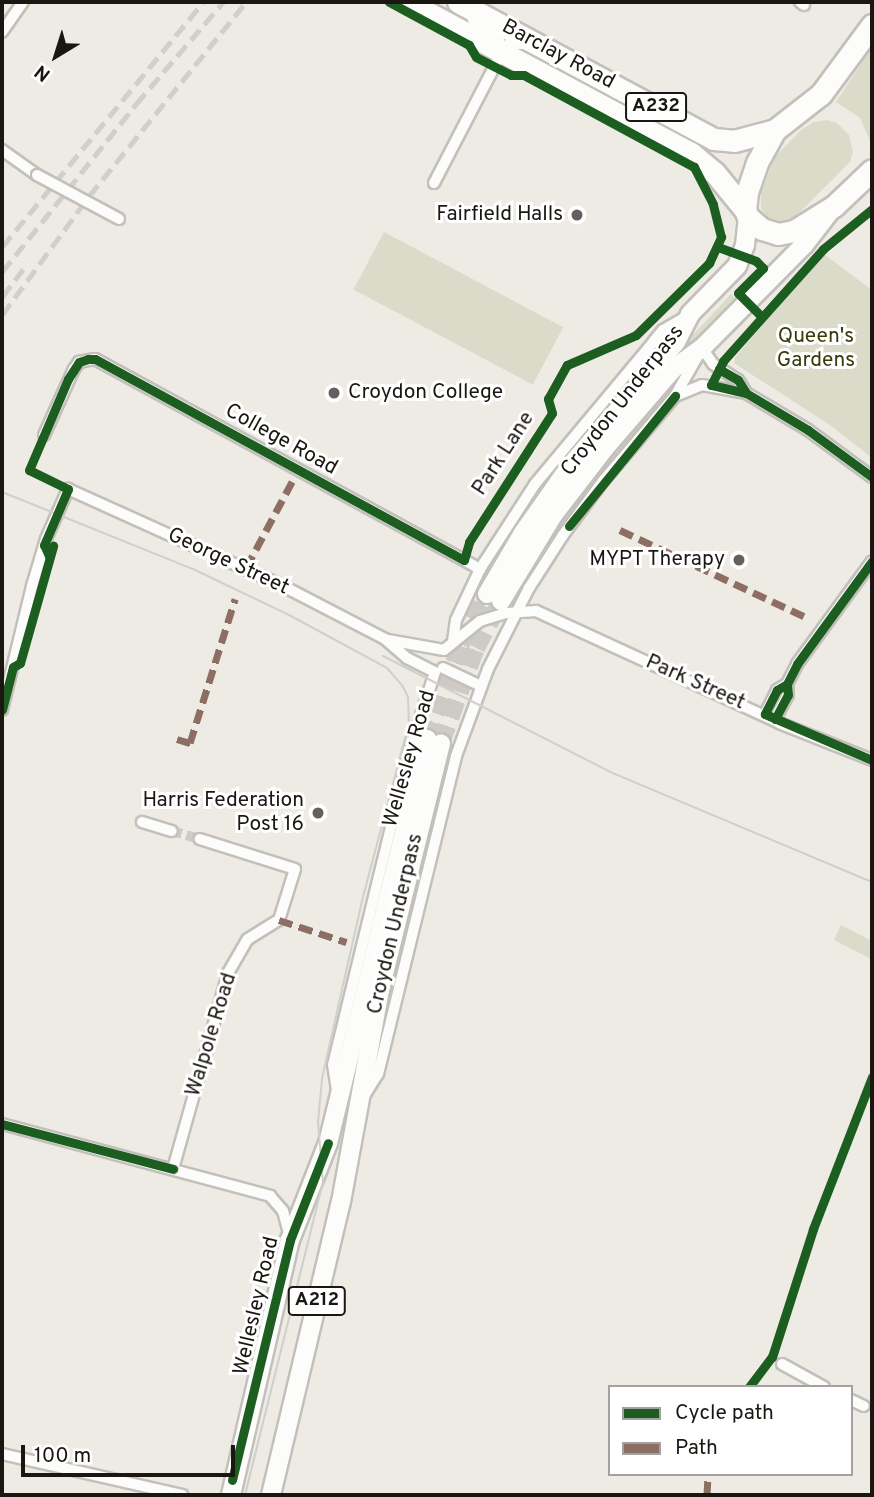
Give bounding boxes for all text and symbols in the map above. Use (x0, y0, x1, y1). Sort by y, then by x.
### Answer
street label: Barclay Road (497, 15, 619, 95)
north arrow (21, 21, 91, 91)
text: N (30, 59, 56, 86)
road number: A232 (624, 92, 688, 122)
place label: Fairfield Halls (436, 202, 563, 228)
marker: Fairfield Halls (569, 207, 585, 223)
street label: Croydon Underpass (556, 320, 690, 482)
park label: Queen's Gardens (777, 324, 855, 374)
place label: Croydon College (348, 380, 503, 406)
marker: Croydon College (326, 385, 342, 401)
street label: College Road (220, 399, 342, 481)
street label: Park Lane (468, 407, 540, 501)
street label: George Street (163, 523, 293, 601)
place label: MYPT Therapy (588, 547, 725, 573)
marker: MYPT Therapy (731, 552, 747, 568)
street label: Park Street (641, 650, 749, 716)
street label: Wellesley Road (378, 688, 442, 830)
place label: Harris Federation Post 16 (142, 788, 304, 838)
marker: Harris Federation Post 16 (310, 805, 326, 821)
street label: Croydon Underpass (363, 831, 429, 1017)
street label: Walpole Road (181, 970, 243, 1100)
street label: Wellesley Road (229, 1234, 285, 1378)
road number: A212 (287, 1286, 347, 1316)
legend (608, 1385, 853, 1476)
text: Cycle path (675, 1400, 774, 1427)
scale bar (24, 1430, 238, 1474)
text: Path (675, 1435, 718, 1462)
text: 100 m (34, 1443, 91, 1470)

